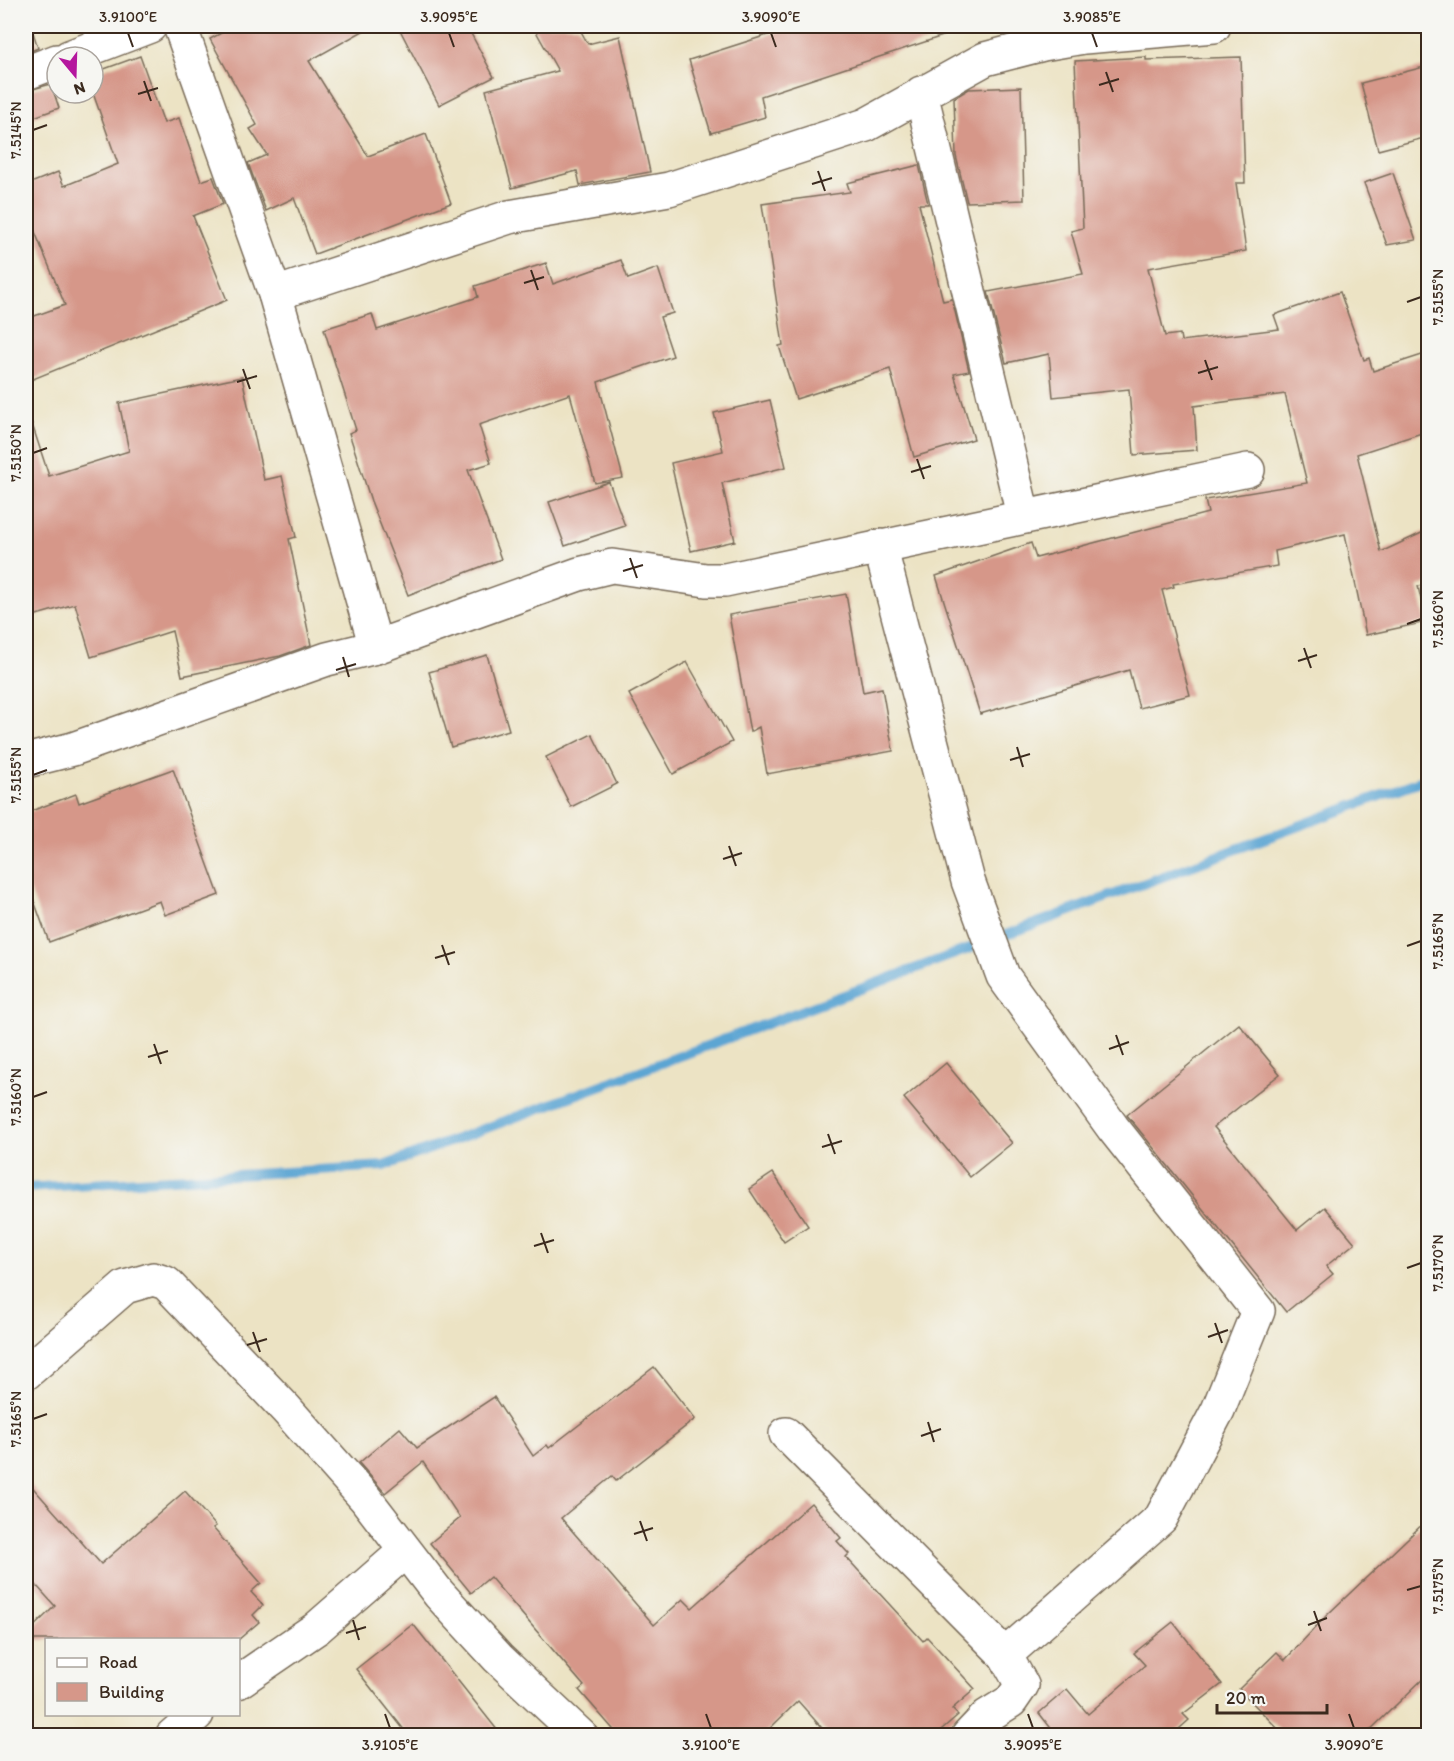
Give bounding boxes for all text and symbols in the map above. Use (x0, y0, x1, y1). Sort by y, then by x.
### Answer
text: 3.9100°E (99, 8, 157, 26)
text: 3.9095°E (420, 8, 478, 26)
text: 3.9090°E (742, 8, 800, 26)
text: 3.9085°E (1063, 8, 1121, 26)
north arrow (45, 45, 105, 105)
text: N (72, 78, 88, 99)
text: 7.5145°N (7, 101, 25, 159)
text: 7.5155°N (1429, 269, 1447, 325)
text: 7.5150°N (7, 424, 25, 482)
text: 7.5160°N (1429, 590, 1447, 648)
text: 7.5155°N (7, 747, 25, 803)
text: 7.5165°N (1429, 913, 1447, 969)
text: 7.5160°N (7, 1068, 25, 1126)
text: 7.5170°N (1429, 1234, 1447, 1292)
text: 7.5165°N (7, 1391, 25, 1447)
text: 7.5175°N (1429, 1558, 1447, 1614)
legend (45, 1638, 240, 1716)
text: Road (99, 1651, 138, 1673)
scale bar (1217, 1677, 1326, 1715)
text: Building (99, 1681, 165, 1703)
text: 20 m (1226, 1687, 1266, 1709)
text: 3.9105°E (362, 1736, 418, 1754)
text: 3.9100°E (682, 1736, 740, 1754)
text: 3.9095°E (1004, 1736, 1062, 1754)
text: 3.9090°E (1325, 1736, 1383, 1754)

